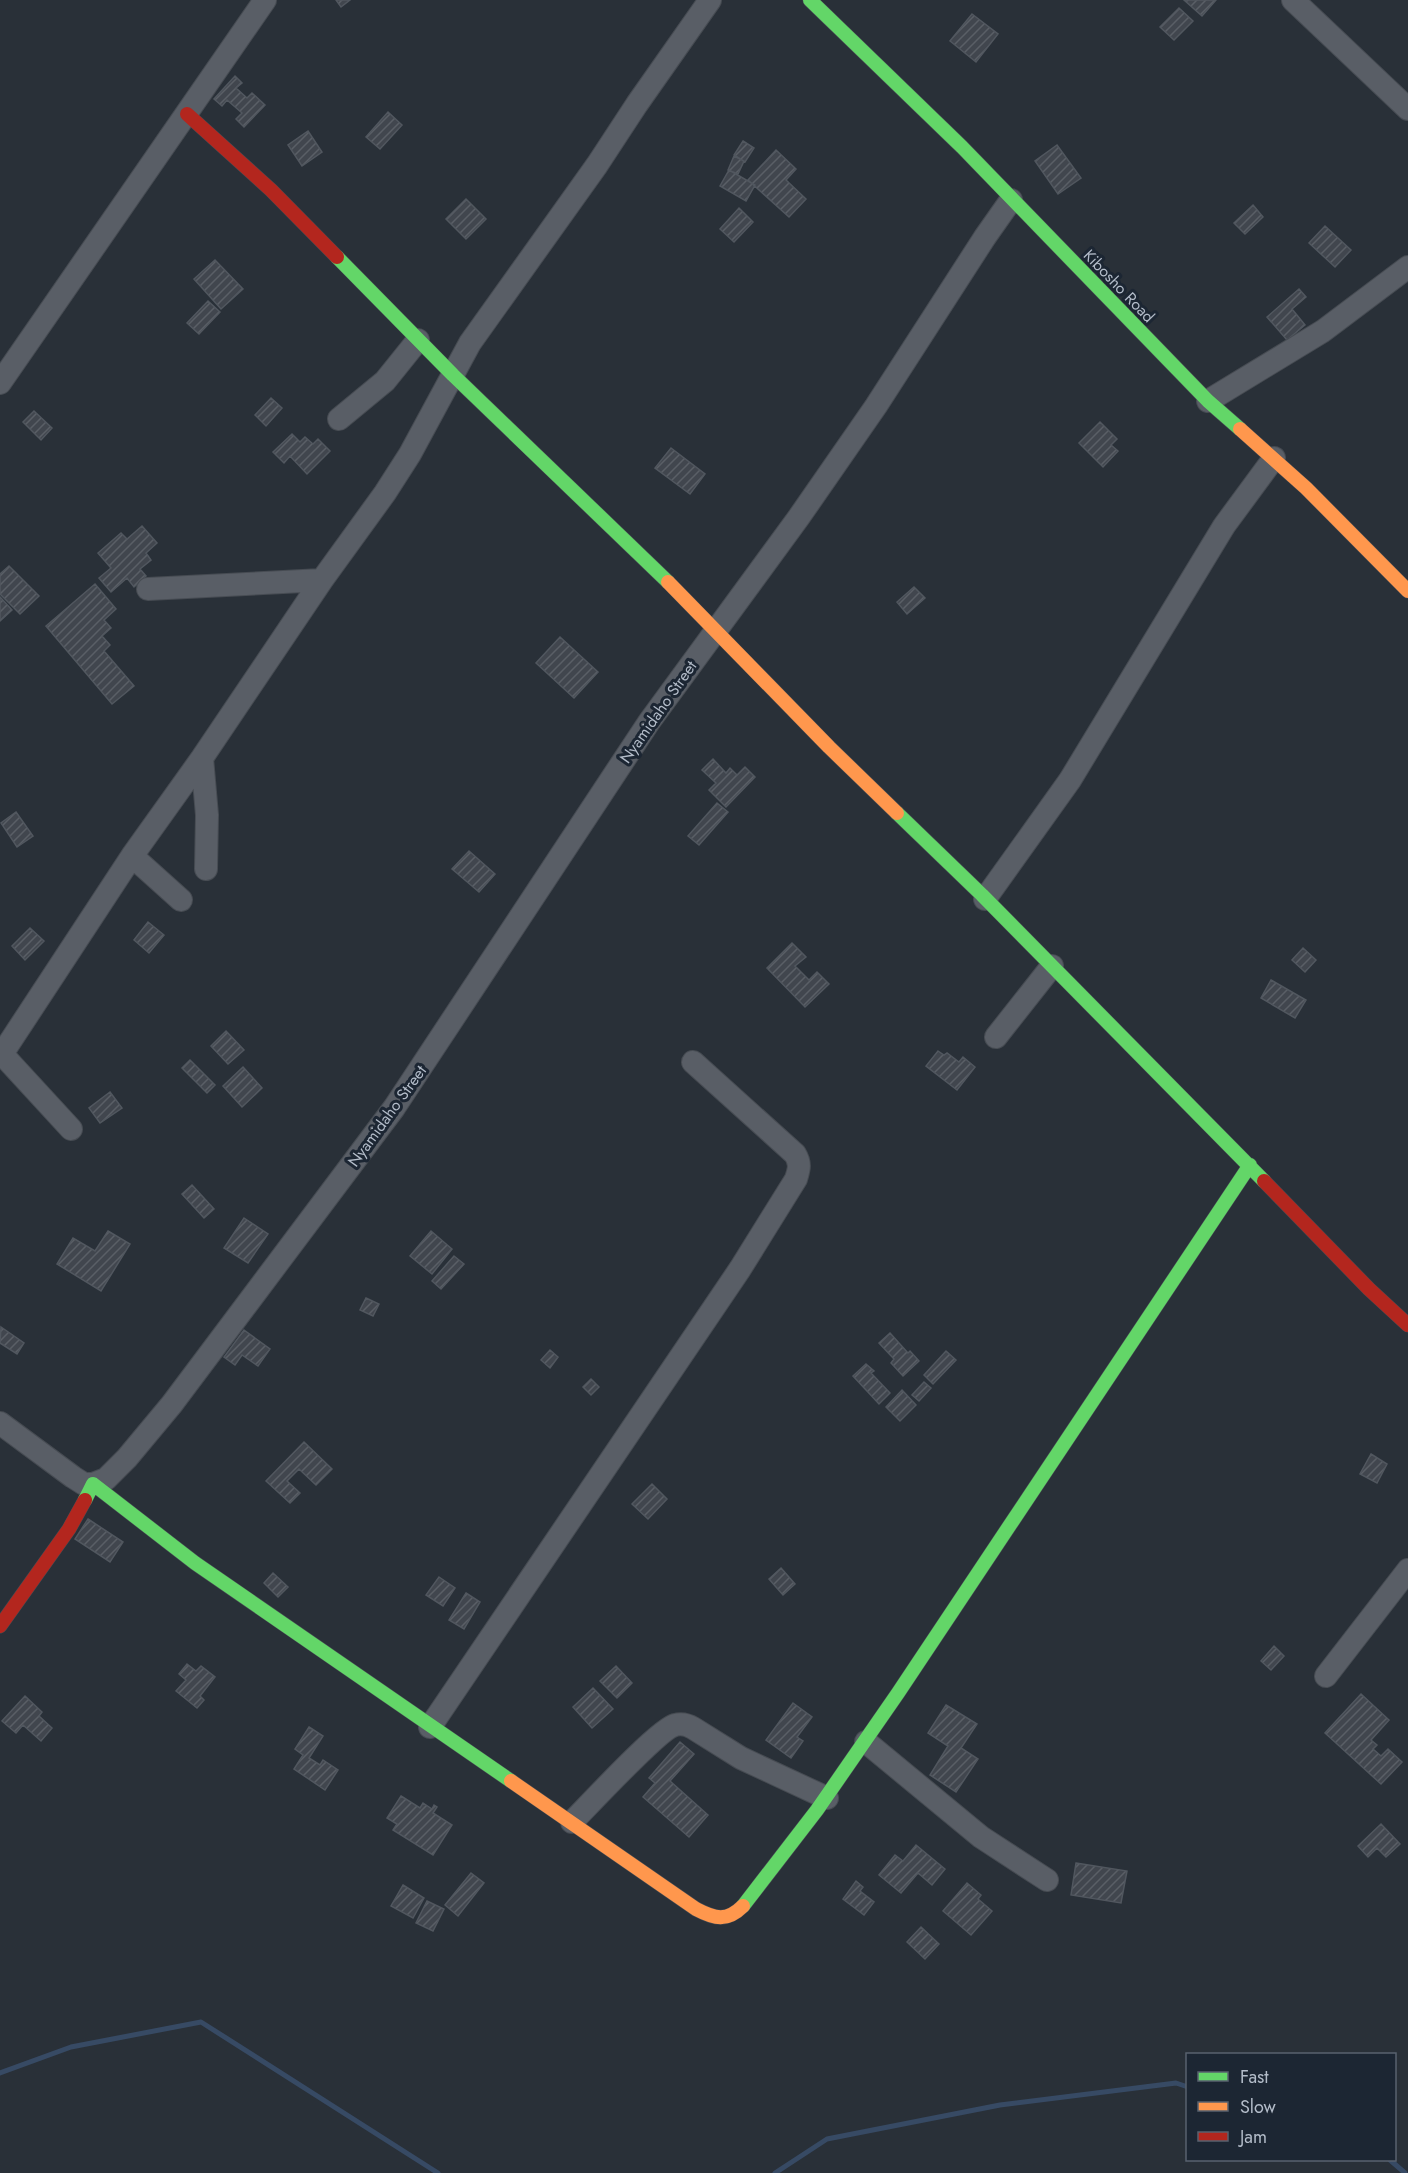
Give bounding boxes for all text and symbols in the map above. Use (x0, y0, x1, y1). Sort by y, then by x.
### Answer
street label: Kibosho Road (1078, 244, 1160, 328)
street label: Nyamidaho Street (614, 656, 702, 768)
street label: Nyamidaho Street (342, 1060, 432, 1172)
legend (1186, 2053, 1396, 2161)
text: Fast (1240, 2064, 1269, 2090)
text: Slow (1240, 2094, 1277, 2120)
text: Jam (1238, 2124, 1267, 2150)

